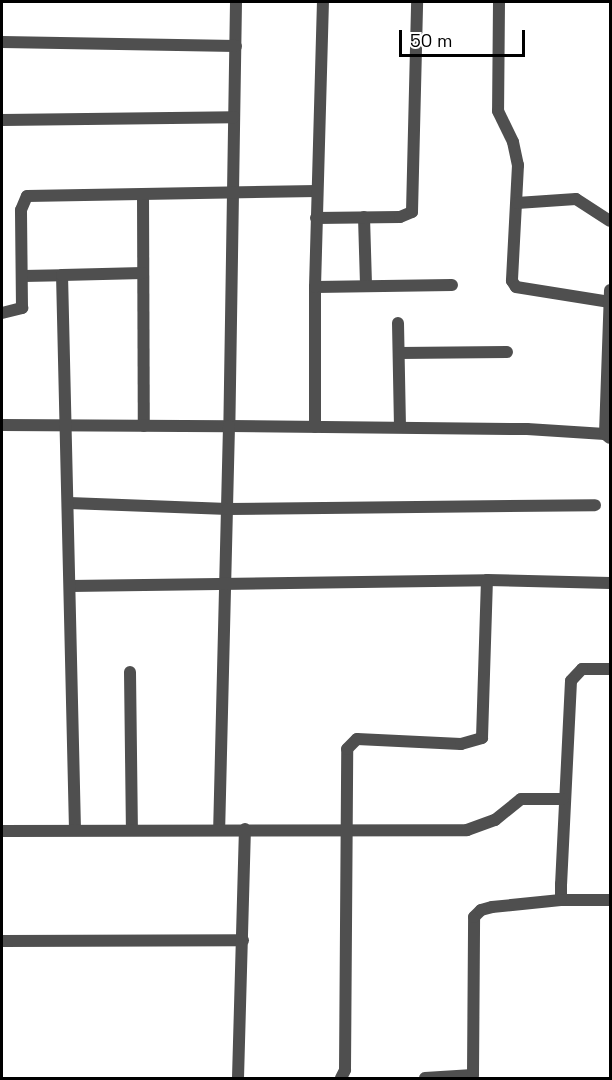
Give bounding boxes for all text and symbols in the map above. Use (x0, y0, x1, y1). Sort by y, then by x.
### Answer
scale bar (402, 18, 528, 56)
text: 50 m (410, 29, 452, 52)

